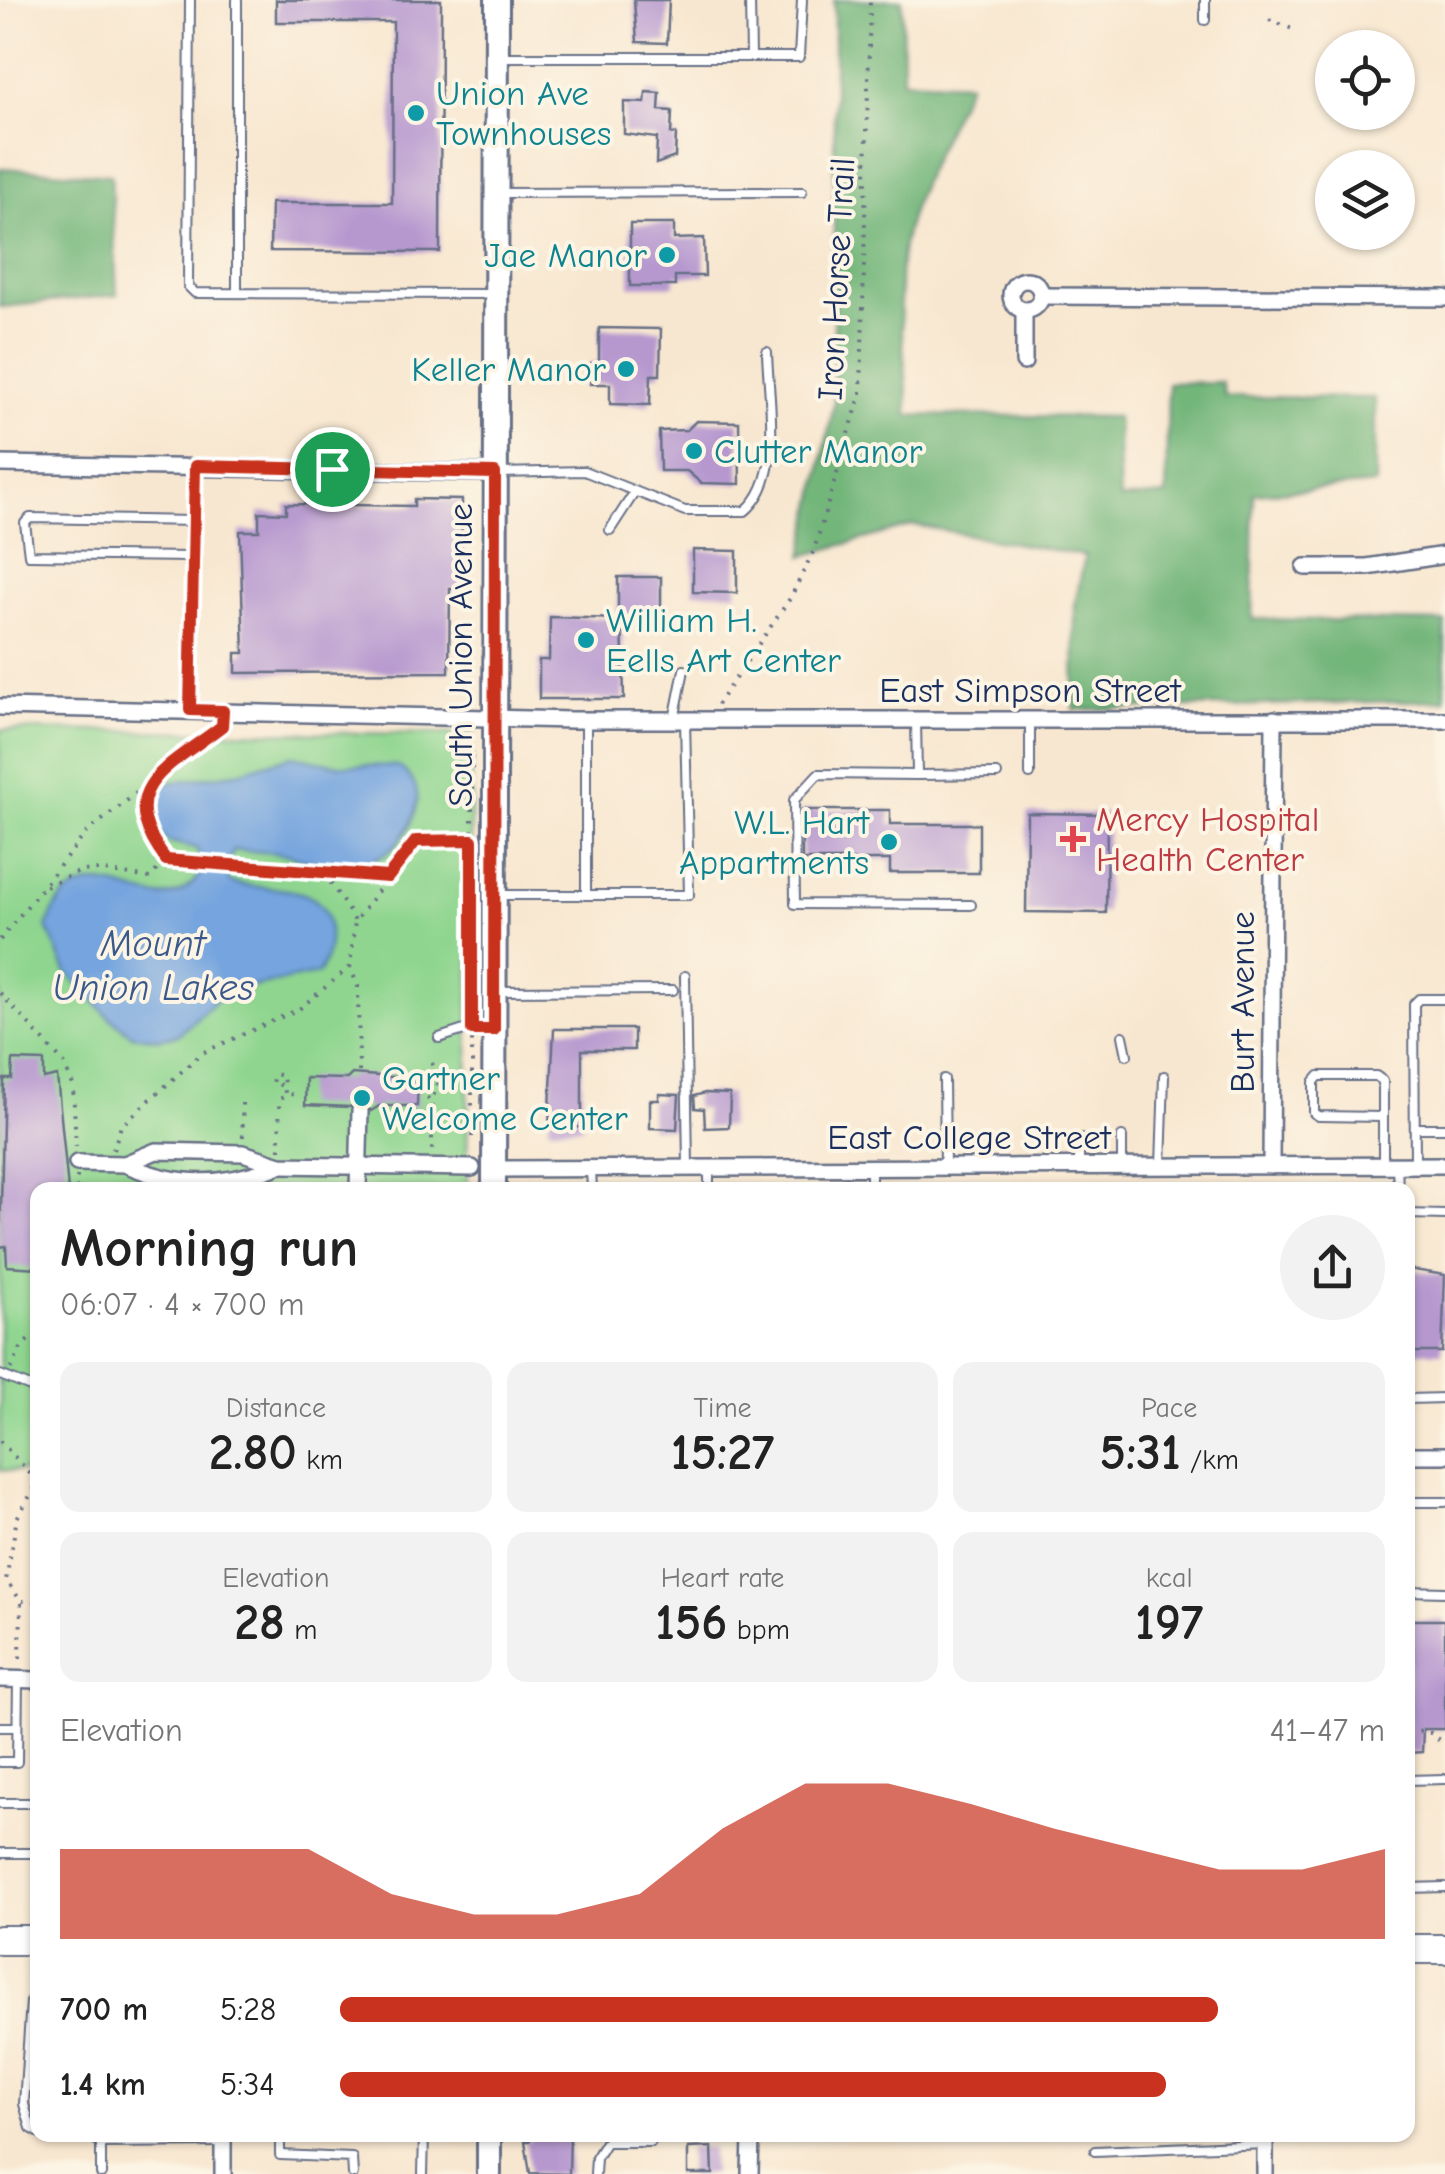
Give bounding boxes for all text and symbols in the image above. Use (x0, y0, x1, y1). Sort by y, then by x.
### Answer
map controls (1315, 30, 1415, 250)
button: locate (1315, 30, 1415, 130)
place label: Union Ave Townhouses (436, 73, 611, 154)
marker: Union Ave Townhouses (405, 102, 427, 124)
button: layers (1315, 150, 1415, 250)
street label: Iron Horse Trail (810, 157, 863, 402)
place label: Jae Manor (485, 235, 647, 276)
marker: Jae Manor (656, 244, 678, 266)
place label: Keller Manor (411, 349, 606, 390)
marker: Keller Manor (615, 358, 637, 380)
pin (290, 427, 375, 512)
place label: Clutter Manor (714, 431, 922, 472)
marker: Clutter Manor (683, 440, 705, 462)
icon: arrive (305, 442, 360, 497)
street label: South Union Avenue (440, 503, 481, 807)
place label: William H. Eells Art Center (606, 600, 841, 681)
marker: William H. Eells Art Center (575, 629, 597, 651)
street label: East Simpson Street (879, 670, 1182, 711)
place label: Mercy Hospital Health Center (1096, 799, 1319, 880)
place label: W.L. Hart Appartments (679, 802, 870, 883)
marker: Mercy Hospital Health Center (1060, 826, 1086, 852)
marker: W.L. Hart Appartments (878, 831, 900, 853)
street label: Burt Avenue (1222, 911, 1263, 1093)
water label: Mount Union Lakes (52, 922, 254, 1010)
place label: Gartner Welcome Center (382, 1058, 628, 1139)
marker: Gartner Welcome Center (351, 1087, 373, 1109)
street label: East College Street (827, 1117, 1112, 1158)
button: share (1280, 1215, 1385, 1320)
text: Morning run (60, 1216, 358, 1280)
text: 06:07 · 4 × 700 m (60, 1286, 304, 1323)
text: Distance (226, 1392, 326, 1424)
text: Time (693, 1392, 752, 1424)
text: Pace (1141, 1392, 1197, 1424)
text: 2.80 (209, 1424, 297, 1482)
text: 15:27 (671, 1424, 774, 1482)
text: 5:31 (1099, 1424, 1181, 1482)
text: km (297, 1444, 343, 1476)
text: /km (1181, 1444, 1239, 1476)
text: Elevation (222, 1562, 329, 1594)
text: Heart rate (661, 1562, 784, 1594)
text: kcal (1146, 1562, 1193, 1594)
text: 28 (234, 1594, 285, 1652)
text: 156 (655, 1594, 727, 1652)
text: 197 (1135, 1594, 1203, 1652)
text: m (285, 1614, 317, 1646)
text: bpm (727, 1614, 790, 1646)
text: Elevation (60, 1712, 183, 1749)
text: 41–47 m (1270, 1712, 1385, 1749)
text: 700 m (60, 1991, 148, 2028)
text: 5:28 (220, 1991, 276, 2028)
text: 1.4 km (60, 2066, 146, 2103)
text: 5:34 (220, 2066, 275, 2103)

